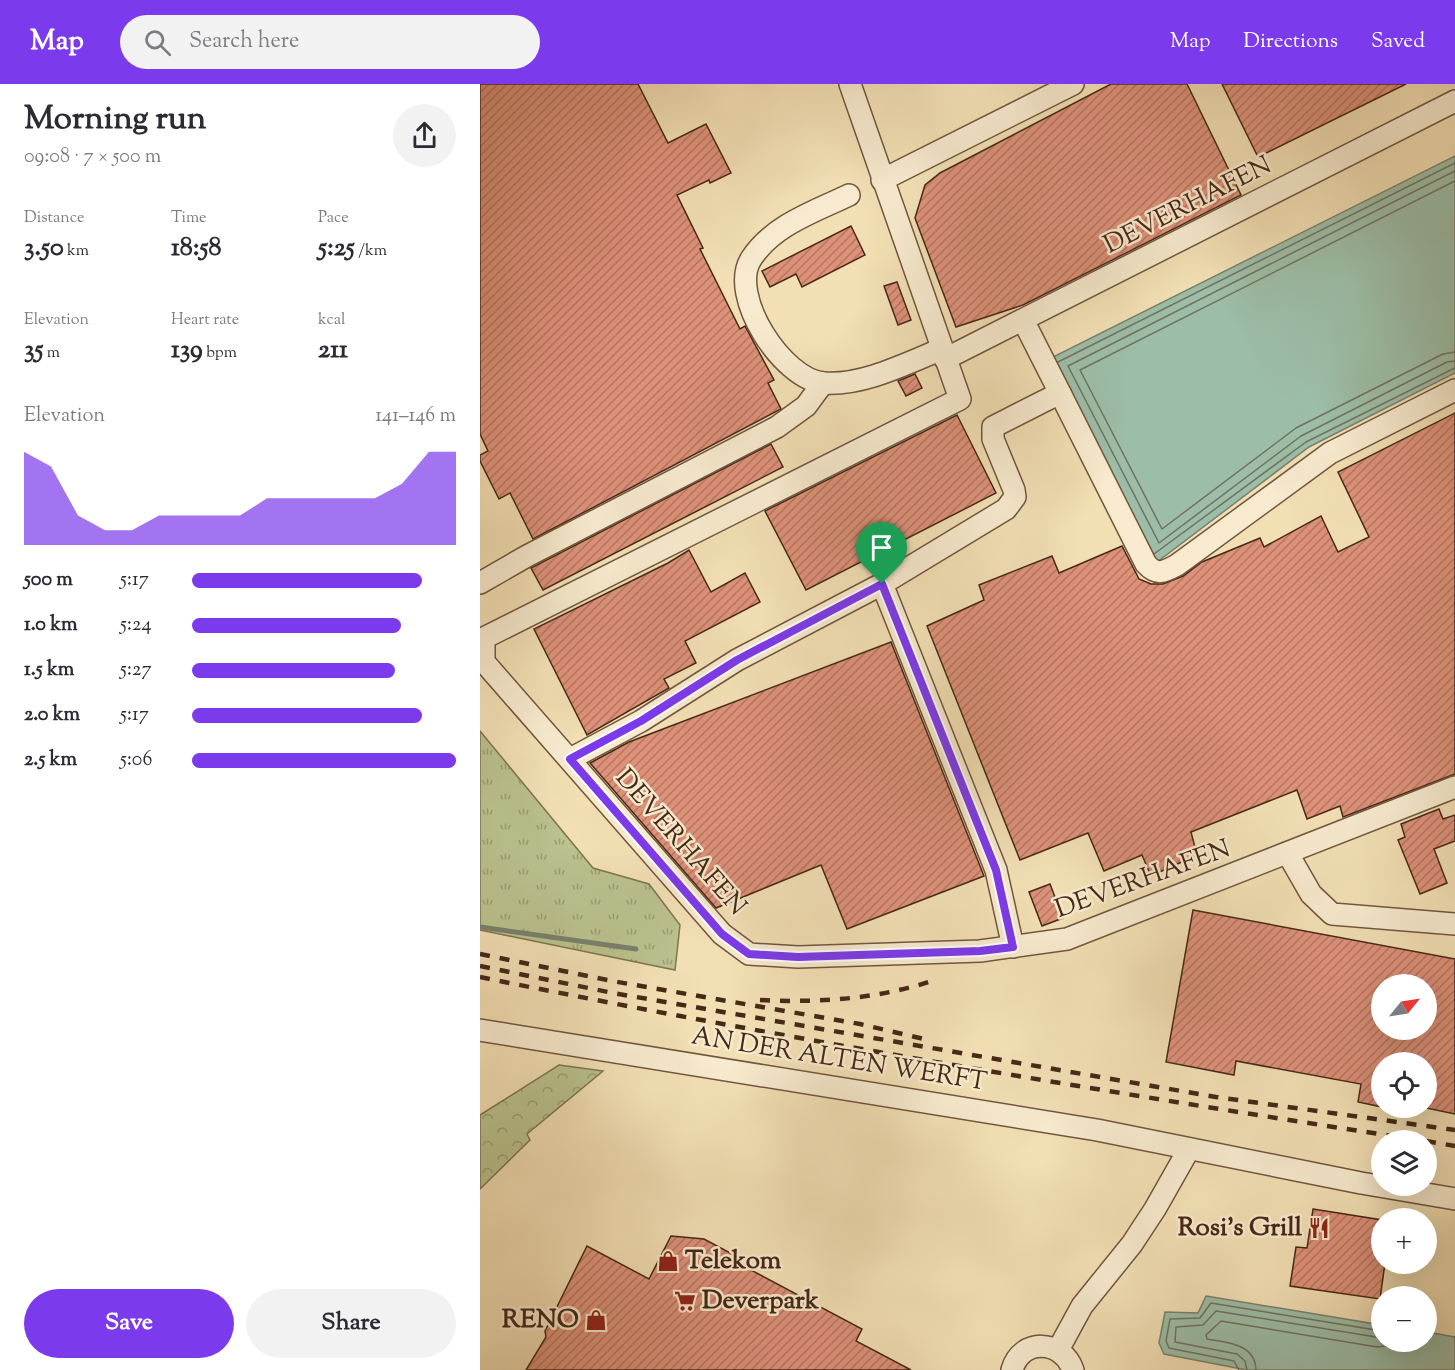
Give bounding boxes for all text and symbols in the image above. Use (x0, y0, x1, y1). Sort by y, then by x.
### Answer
search box (120, 15, 540, 69)
text: Map (30, 22, 84, 62)
icon: search (141, 26, 174, 59)
text: Search here (189, 26, 299, 58)
text: Map (1170, 27, 1210, 57)
text: Directions (1243, 27, 1338, 57)
text: Saved (1371, 27, 1425, 57)
text: Morning run (24, 96, 206, 144)
button: share (393, 104, 456, 167)
text: 09:08 · 7 × 500 m (24, 143, 161, 172)
street label: DEVERHAFEN (1098, 148, 1278, 264)
text: Distance (24, 207, 84, 230)
text: Time (171, 207, 207, 230)
text: Pace (318, 207, 349, 230)
text: 3.50 (24, 230, 64, 267)
text: 18:58 (171, 230, 222, 267)
text: 5:25 (318, 230, 355, 267)
text: km (64, 240, 89, 263)
text: /km (355, 240, 387, 263)
text: Elevation (24, 309, 89, 332)
text: Heart rate (171, 309, 239, 332)
text: kcal (318, 309, 346, 332)
text: 35 (24, 332, 43, 369)
text: 139 (171, 332, 203, 369)
text: 211 (318, 332, 348, 369)
text: m (43, 342, 60, 365)
text: bpm (203, 342, 237, 365)
text: Elevation (24, 402, 105, 431)
text: 141–146 m (375, 402, 456, 431)
pin (856, 522, 907, 584)
icon: arrive (865, 531, 898, 564)
text: 500 m (24, 566, 73, 595)
text: 5:17 (120, 566, 149, 595)
text: 1.0 km (24, 611, 78, 640)
text: 5:24 (120, 611, 151, 640)
text: 1.5 km (24, 656, 74, 685)
text: 5:27 (120, 656, 151, 685)
text: 2.0 km (24, 701, 80, 730)
text: 5:17 (120, 701, 149, 730)
text: 2.5 km (24, 746, 77, 775)
text: 5:06 (120, 746, 152, 775)
street label: DEVERHAFEN (606, 761, 754, 925)
street label: DEVERHAFEN (1050, 831, 1236, 929)
north arrow (1371, 974, 1437, 1040)
map controls (1371, 974, 1437, 1352)
street label: AN DER ALTEN WERFT (689, 1018, 989, 1102)
button: locate (1371, 1052, 1437, 1118)
button: layers (1371, 1130, 1437, 1196)
button: + (1371, 1208, 1437, 1274)
place label: Rosi's Grill (1178, 1210, 1303, 1247)
restaurant icon: Rosi's Grill (1307, 1216, 1331, 1240)
place label: Telekom (685, 1243, 782, 1280)
shop icon: Telekom (656, 1249, 680, 1273)
place label: Deverpark (702, 1283, 820, 1320)
button: − (1371, 1286, 1437, 1352)
button: Save (24, 1289, 234, 1358)
button: Share (246, 1289, 456, 1358)
supermarket icon: Deverpark (673, 1289, 697, 1313)
place label: RENO (502, 1302, 579, 1339)
shop icon: RENO (584, 1308, 608, 1332)

